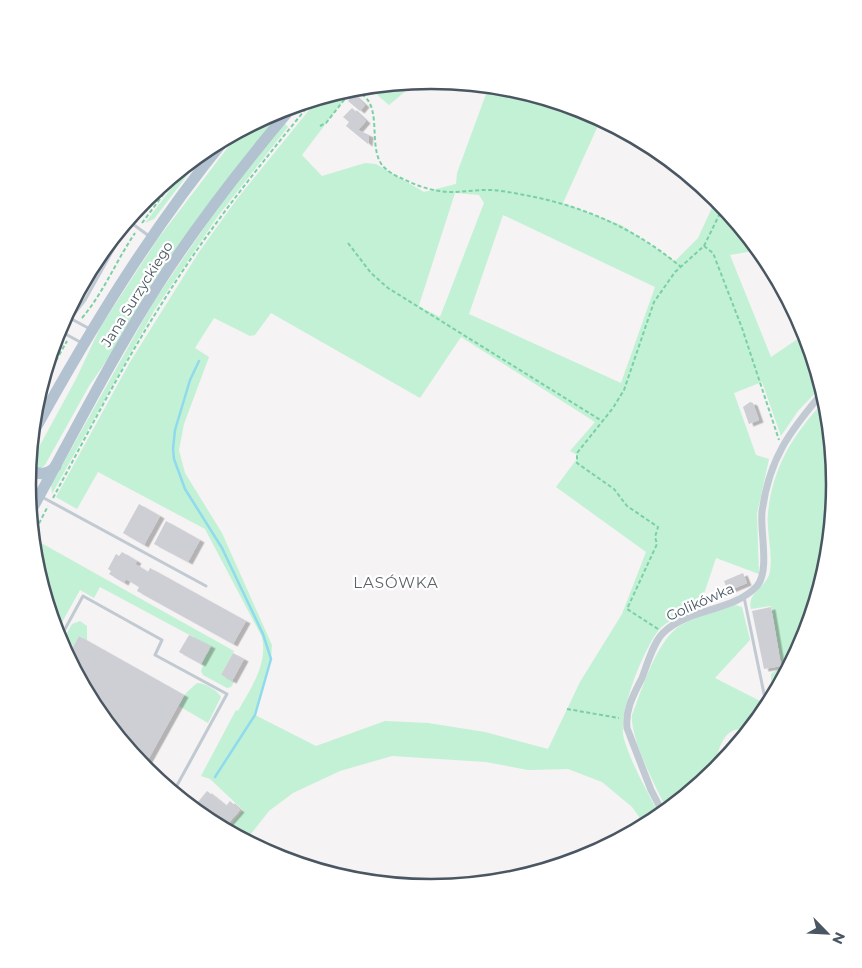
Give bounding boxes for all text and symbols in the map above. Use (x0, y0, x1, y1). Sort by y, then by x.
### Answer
street label: Jana Surzyckiego (97, 238, 177, 351)
district label: LASÓWKA (353, 573, 439, 592)
street label: Golikówka (663, 579, 737, 625)
north arrow (802, 908, 852, 958)
text: N (828, 929, 849, 947)

